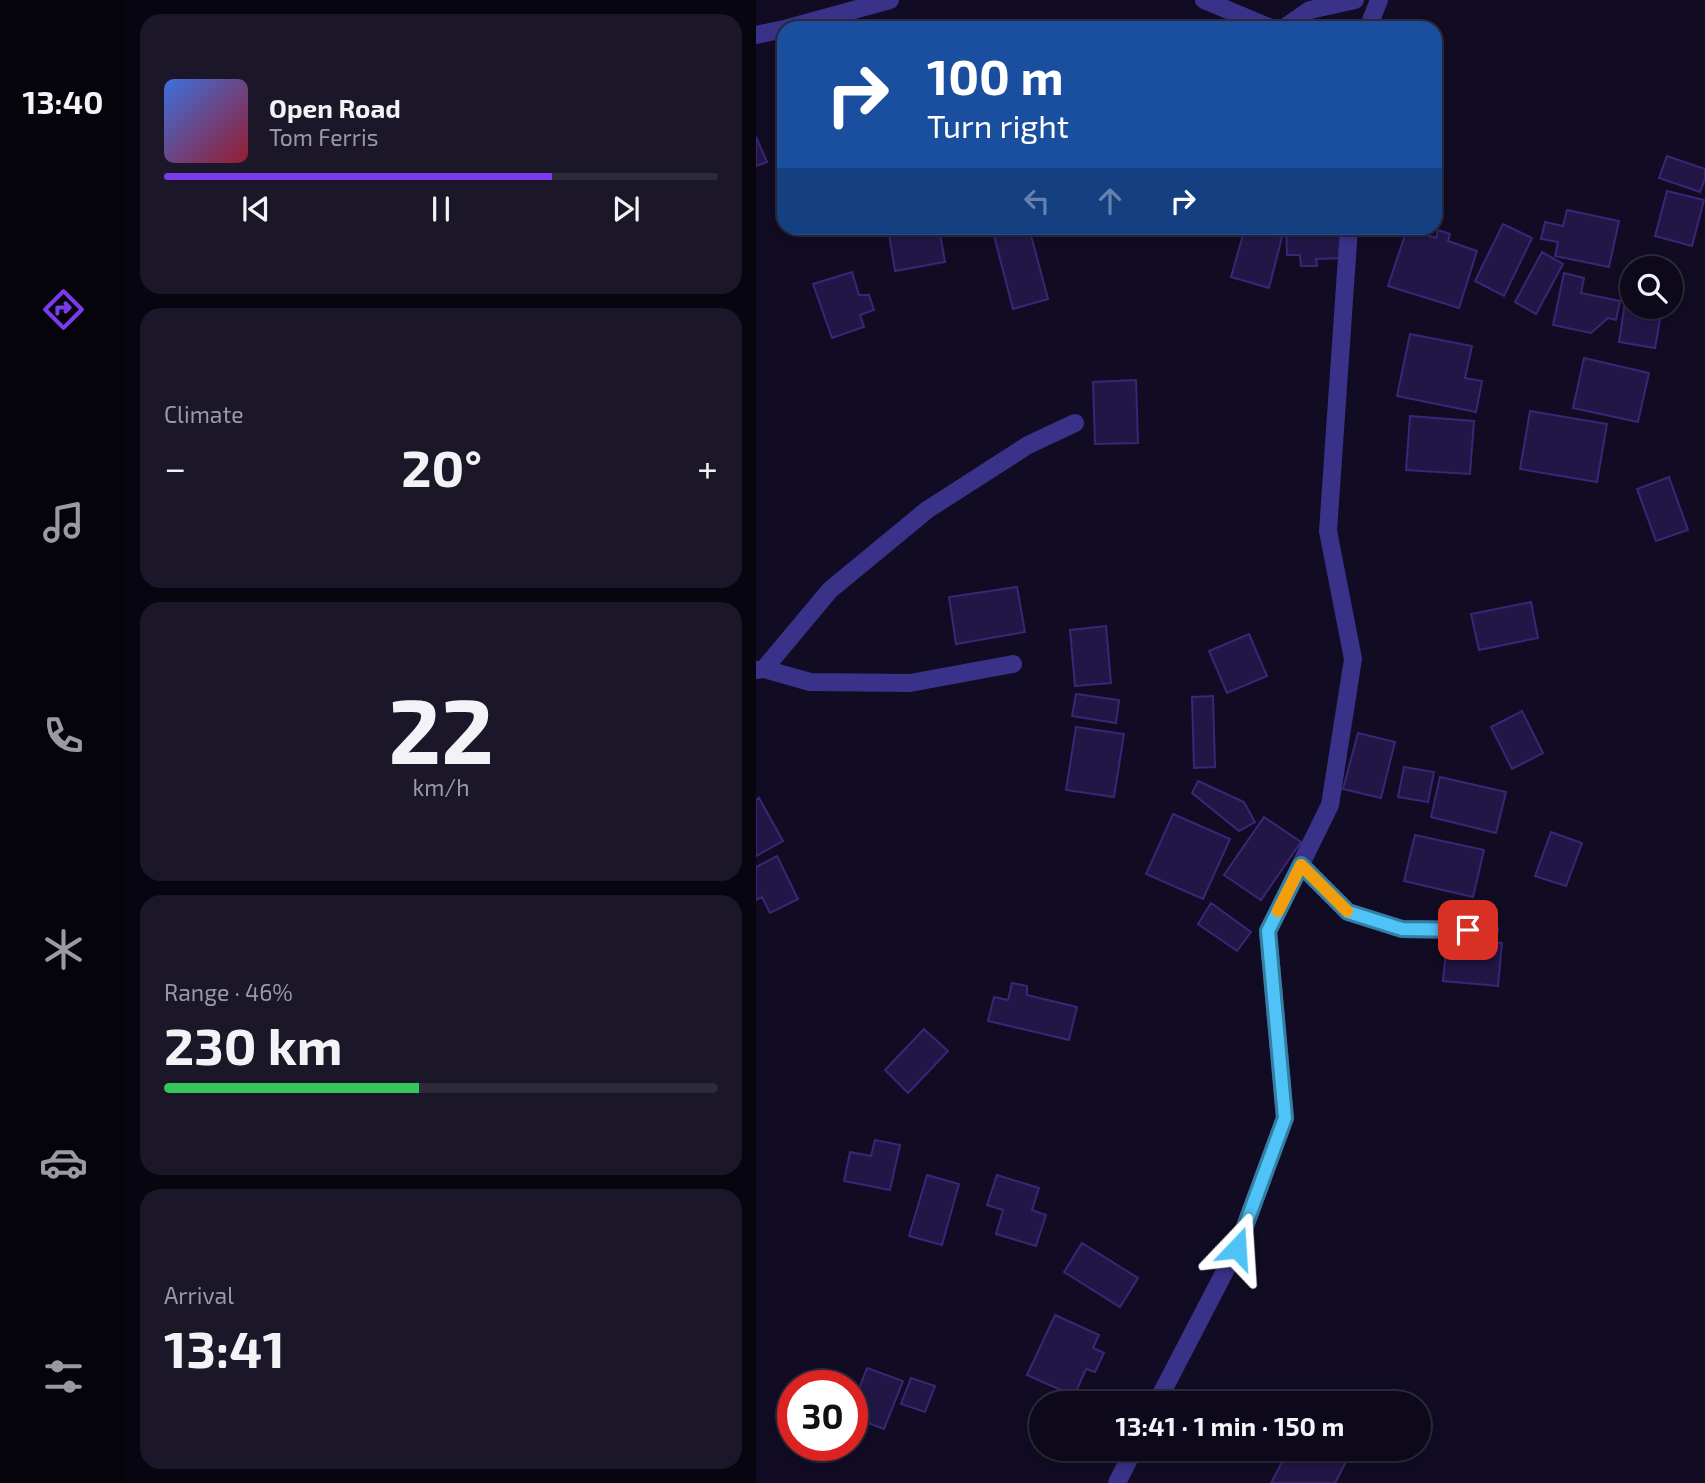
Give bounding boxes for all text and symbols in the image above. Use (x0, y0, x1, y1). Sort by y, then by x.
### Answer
text: 100 m (927, 46, 1064, 105)
icon: right (812, 49, 903, 140)
text: 13:40 (23, 82, 103, 120)
text: Open Road (269, 92, 401, 123)
text: Turn right (927, 106, 1069, 144)
text: Tom Ferris (269, 123, 378, 151)
icon: left (1018, 182, 1056, 220)
icon: ahead (1091, 182, 1129, 220)
icon: right (1164, 182, 1202, 220)
icon: previous (237, 190, 275, 228)
icon: pause (422, 190, 460, 228)
icon: next (607, 190, 645, 228)
map controls (1620, 256, 1683, 319)
button: search (1620, 256, 1683, 319)
icon: directions (39, 285, 88, 334)
text: Climate (164, 400, 244, 428)
text: 20° (401, 435, 482, 497)
text: − (164, 444, 186, 490)
text: + (697, 444, 718, 490)
icon: music (39, 498, 88, 547)
text: 22 (388, 673, 494, 782)
icon: phone (39, 711, 88, 760)
text: km/h (412, 773, 470, 801)
pin (1438, 900, 1498, 960)
icon: arrive (1449, 911, 1487, 949)
icon: climate (39, 925, 88, 974)
text: Range · 46% (164, 978, 293, 1006)
text: 230 km (164, 1013, 343, 1075)
icon: car (39, 1138, 88, 1187)
position arrow (1200, 1211, 1274, 1285)
text: Arrival (164, 1281, 234, 1309)
text: 13:41 (164, 1316, 285, 1378)
icon: filters (39, 1352, 88, 1401)
speed limit sign: 30 (777, 1370, 868, 1461)
text: 13:41 · 1 min · 150 m (1115, 1410, 1345, 1441)

